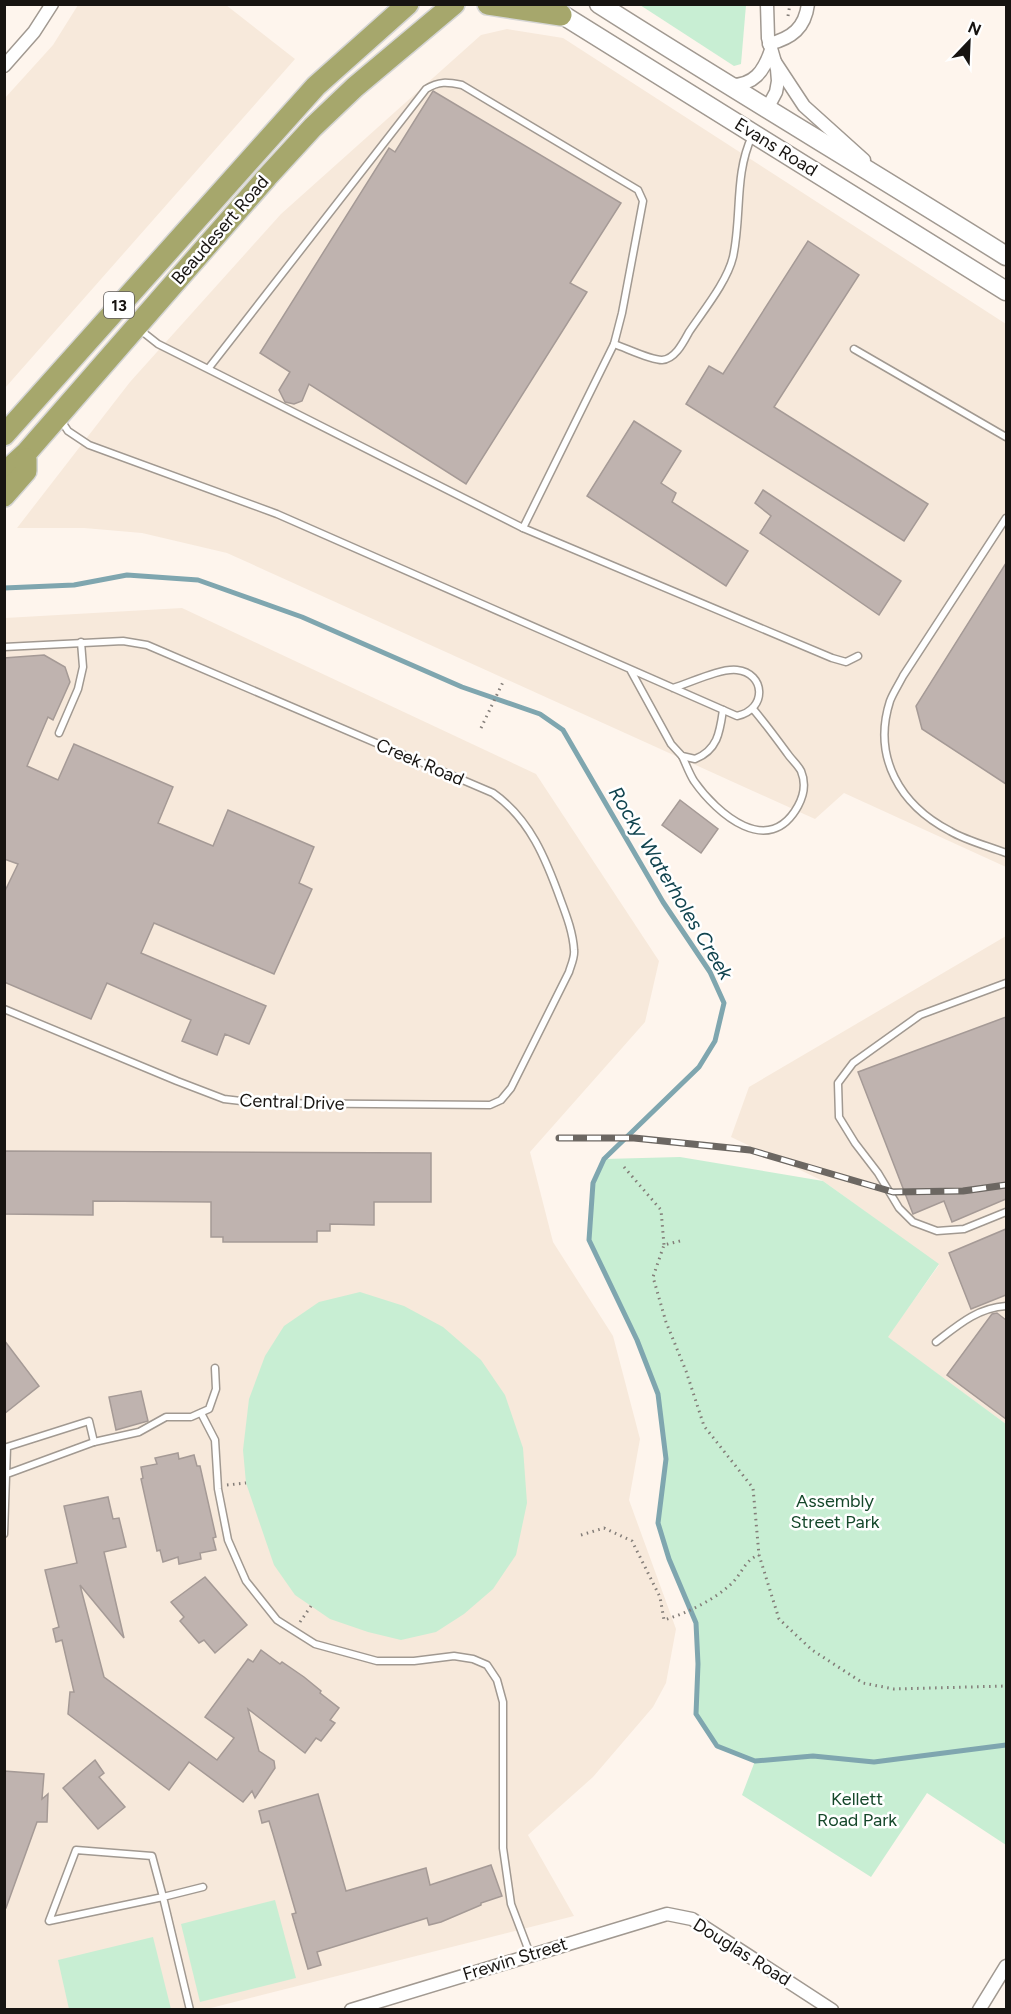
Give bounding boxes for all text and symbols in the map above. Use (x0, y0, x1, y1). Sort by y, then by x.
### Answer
north arrow (939, 12, 999, 72)
text: N (965, 17, 984, 40)
street label: Evans Road (731, 113, 821, 181)
street label: Beaudesert Road (167, 171, 273, 289)
road number: 13 (104, 292, 134, 318)
street label: Creek Road (373, 734, 467, 790)
water label: Rocky Waterholes Creek (604, 782, 739, 985)
street label: Central Drive (239, 1089, 345, 1115)
park label: Assembly Street Park (790, 1490, 880, 1533)
park label: Kellett Road Park (817, 1788, 897, 1831)
street label: Douglas Road (689, 1913, 795, 1991)
street label: Frewin Street (460, 1933, 570, 1985)

